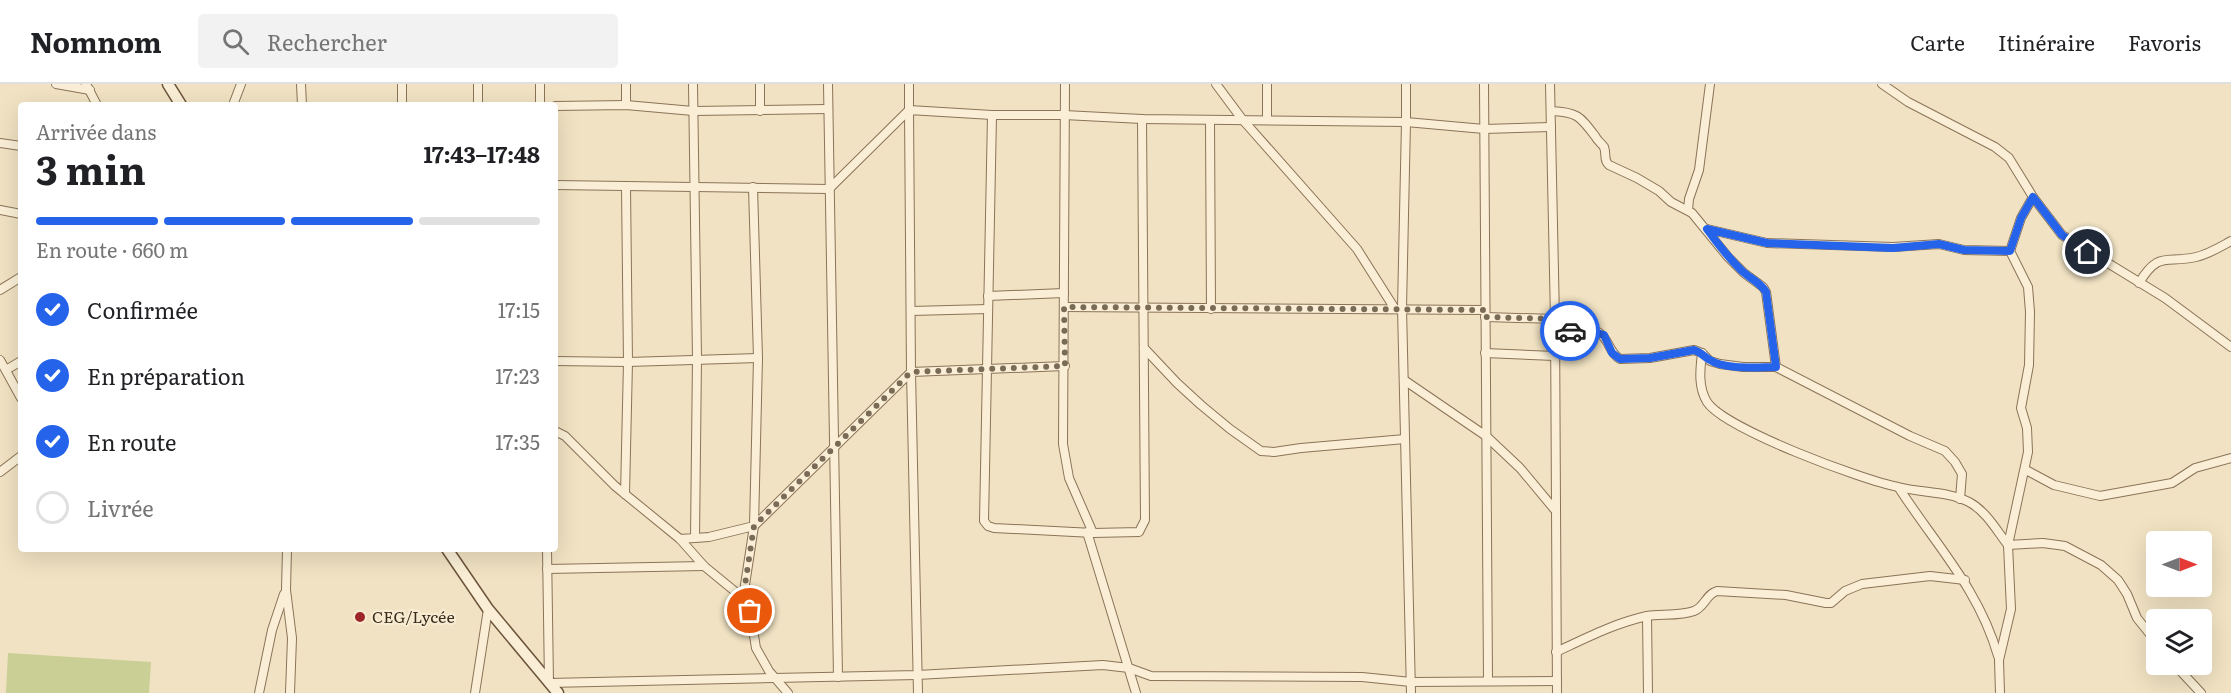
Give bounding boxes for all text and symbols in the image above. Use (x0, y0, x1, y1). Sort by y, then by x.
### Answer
search box (198, 14, 618, 68)
text: Nomnom (30, 20, 162, 62)
icon: search (219, 25, 252, 58)
text: Rechercher (267, 25, 387, 58)
text: Carte (1910, 26, 1965, 57)
text: Itinéraire (1998, 26, 2095, 57)
text: Favoris (2128, 26, 2201, 57)
text: Arrivée dans (36, 116, 156, 146)
text: 17:43–17:48 (423, 137, 540, 170)
text: 3 min (36, 139, 146, 197)
pin (2062, 226, 2113, 277)
text: En route · 660 m (36, 234, 188, 264)
icon: home (2071, 235, 2104, 268)
icon: check (36, 293, 69, 326)
text: Confirmée (87, 293, 198, 326)
text: 17:15 (498, 294, 540, 324)
courier (1540, 301, 1600, 361)
icon: car (1554, 315, 1587, 348)
icon: check (36, 359, 69, 392)
text: En préparation (87, 359, 245, 392)
text: 17:23 (495, 360, 540, 390)
icon: check (36, 425, 69, 458)
text: En route (87, 425, 176, 458)
text: 17:35 (495, 426, 540, 456)
text: Livrée (87, 491, 154, 524)
north arrow (2146, 531, 2212, 597)
map controls (2146, 531, 2212, 675)
pin (724, 585, 775, 636)
icon: bag (733, 594, 766, 627)
place label: CEG/Lycée (372, 604, 455, 628)
button: layers (2146, 609, 2212, 675)
marker: CEG/Lycée (353, 610, 367, 624)

